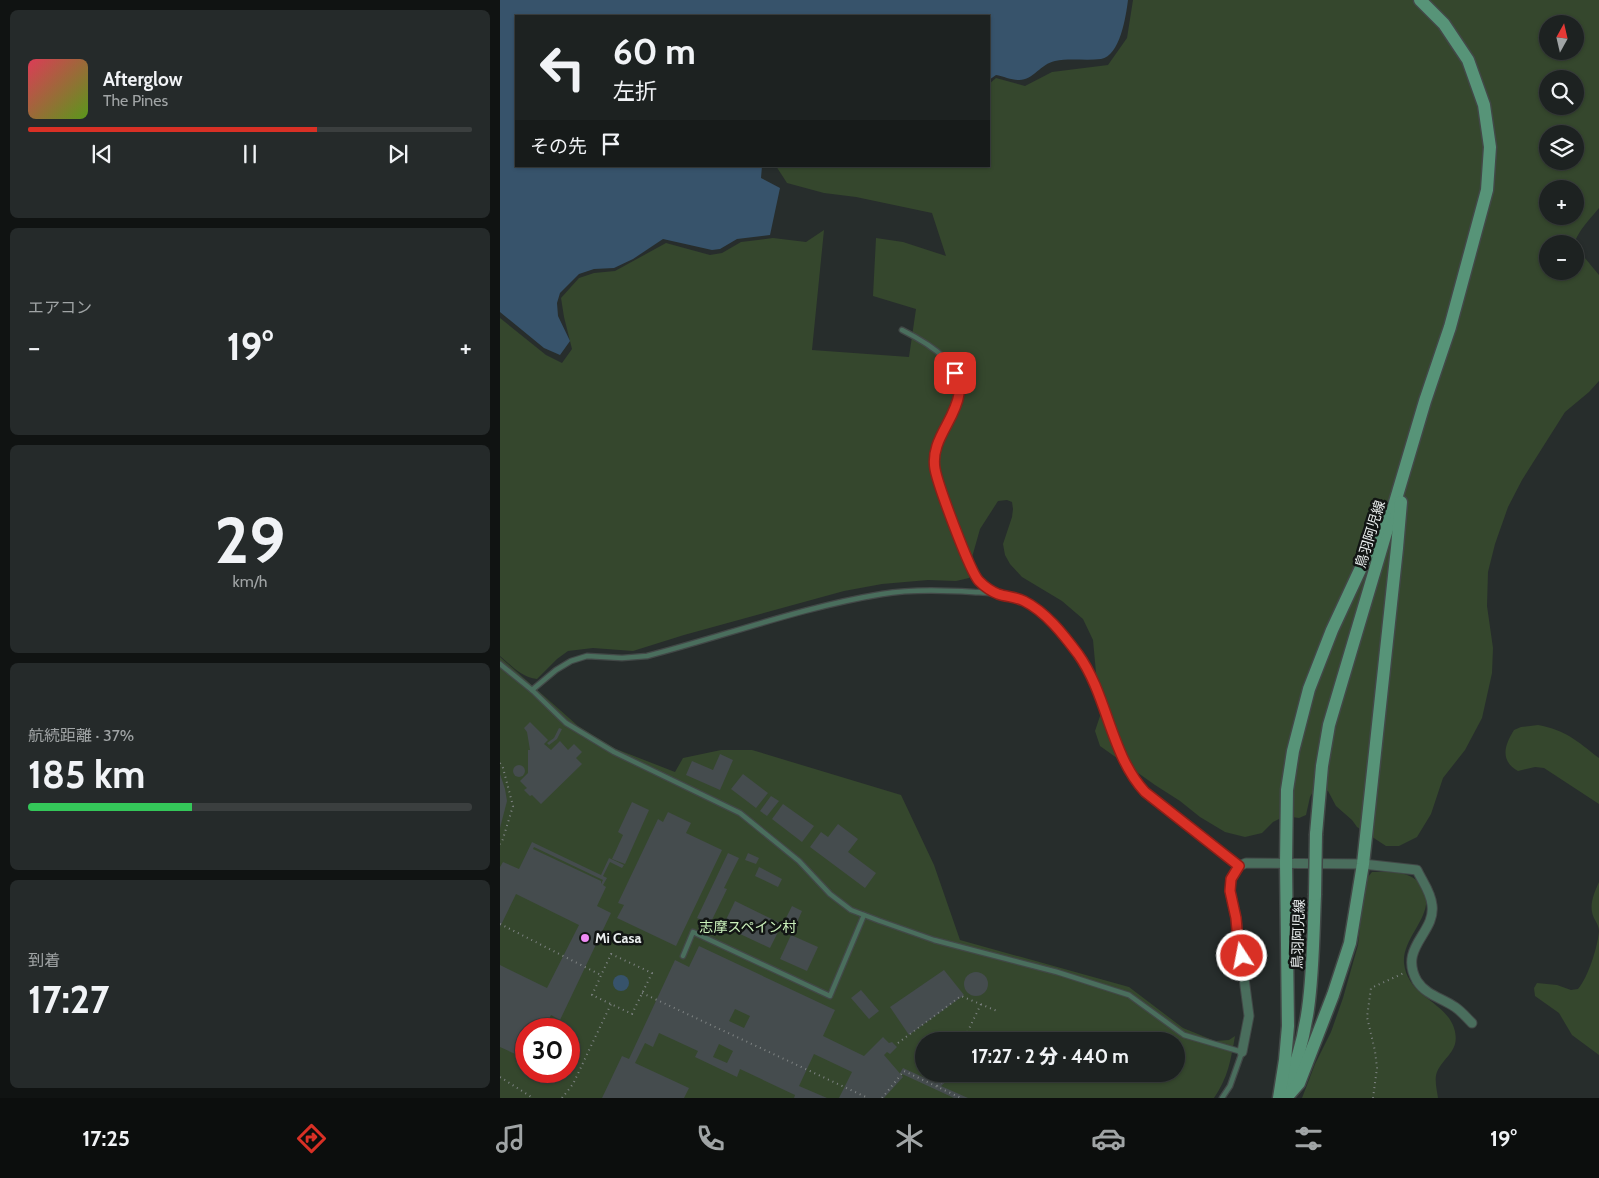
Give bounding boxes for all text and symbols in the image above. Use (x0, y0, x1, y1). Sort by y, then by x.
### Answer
north arrow (1539, 15, 1584, 60)
map controls (1539, 15, 1584, 280)
text: 60 m (613, 30, 696, 73)
icon: left (530, 35, 595, 100)
text: Afterglow (103, 68, 183, 91)
button: search (1539, 70, 1584, 115)
text: 左折 (613, 78, 657, 105)
text: The Pines (103, 91, 168, 110)
button: layers (1539, 125, 1584, 170)
icon: arrive (597, 130, 625, 158)
text: その先 (530, 135, 587, 158)
icon: previous (88, 140, 116, 168)
icon: pause (236, 140, 264, 168)
icon: next (384, 140, 412, 168)
button: + (1539, 180, 1584, 225)
button: − (1539, 235, 1584, 280)
text: エアコン (28, 298, 92, 317)
text: 19° (227, 323, 273, 370)
text: − (28, 330, 40, 364)
text: + (460, 330, 472, 364)
pin (934, 352, 976, 394)
icon: arrive (941, 359, 969, 387)
street label: 鳥羽阿児線 (1351, 498, 1389, 570)
text: 29 (215, 500, 285, 579)
text: km/h (232, 572, 268, 591)
text: 航続距離 · 37% (28, 726, 134, 745)
text: 185 km (28, 751, 145, 798)
street label: 鳥羽阿児線 (1288, 899, 1308, 969)
park label: 志摩スペイン村 (699, 918, 797, 936)
place label: Mi Casa (595, 929, 641, 947)
position arrow (1215, 929, 1267, 981)
marker: Mi Casa (579, 932, 591, 944)
text: 到着 (28, 951, 60, 970)
text: 17:27 (28, 976, 109, 1023)
speed limit sign: 30 (515, 1018, 580, 1083)
text: 17:27 · 2 分 · 440 m (971, 1045, 1129, 1068)
icon: directions (294, 1121, 329, 1156)
icon: music (493, 1121, 528, 1156)
icon: phone (693, 1121, 728, 1156)
icon: climate (892, 1121, 927, 1156)
icon: car (1091, 1121, 1126, 1156)
icon: filters (1291, 1121, 1326, 1156)
text: 17:25 (82, 1125, 130, 1152)
text: 19° (1490, 1125, 1517, 1152)

